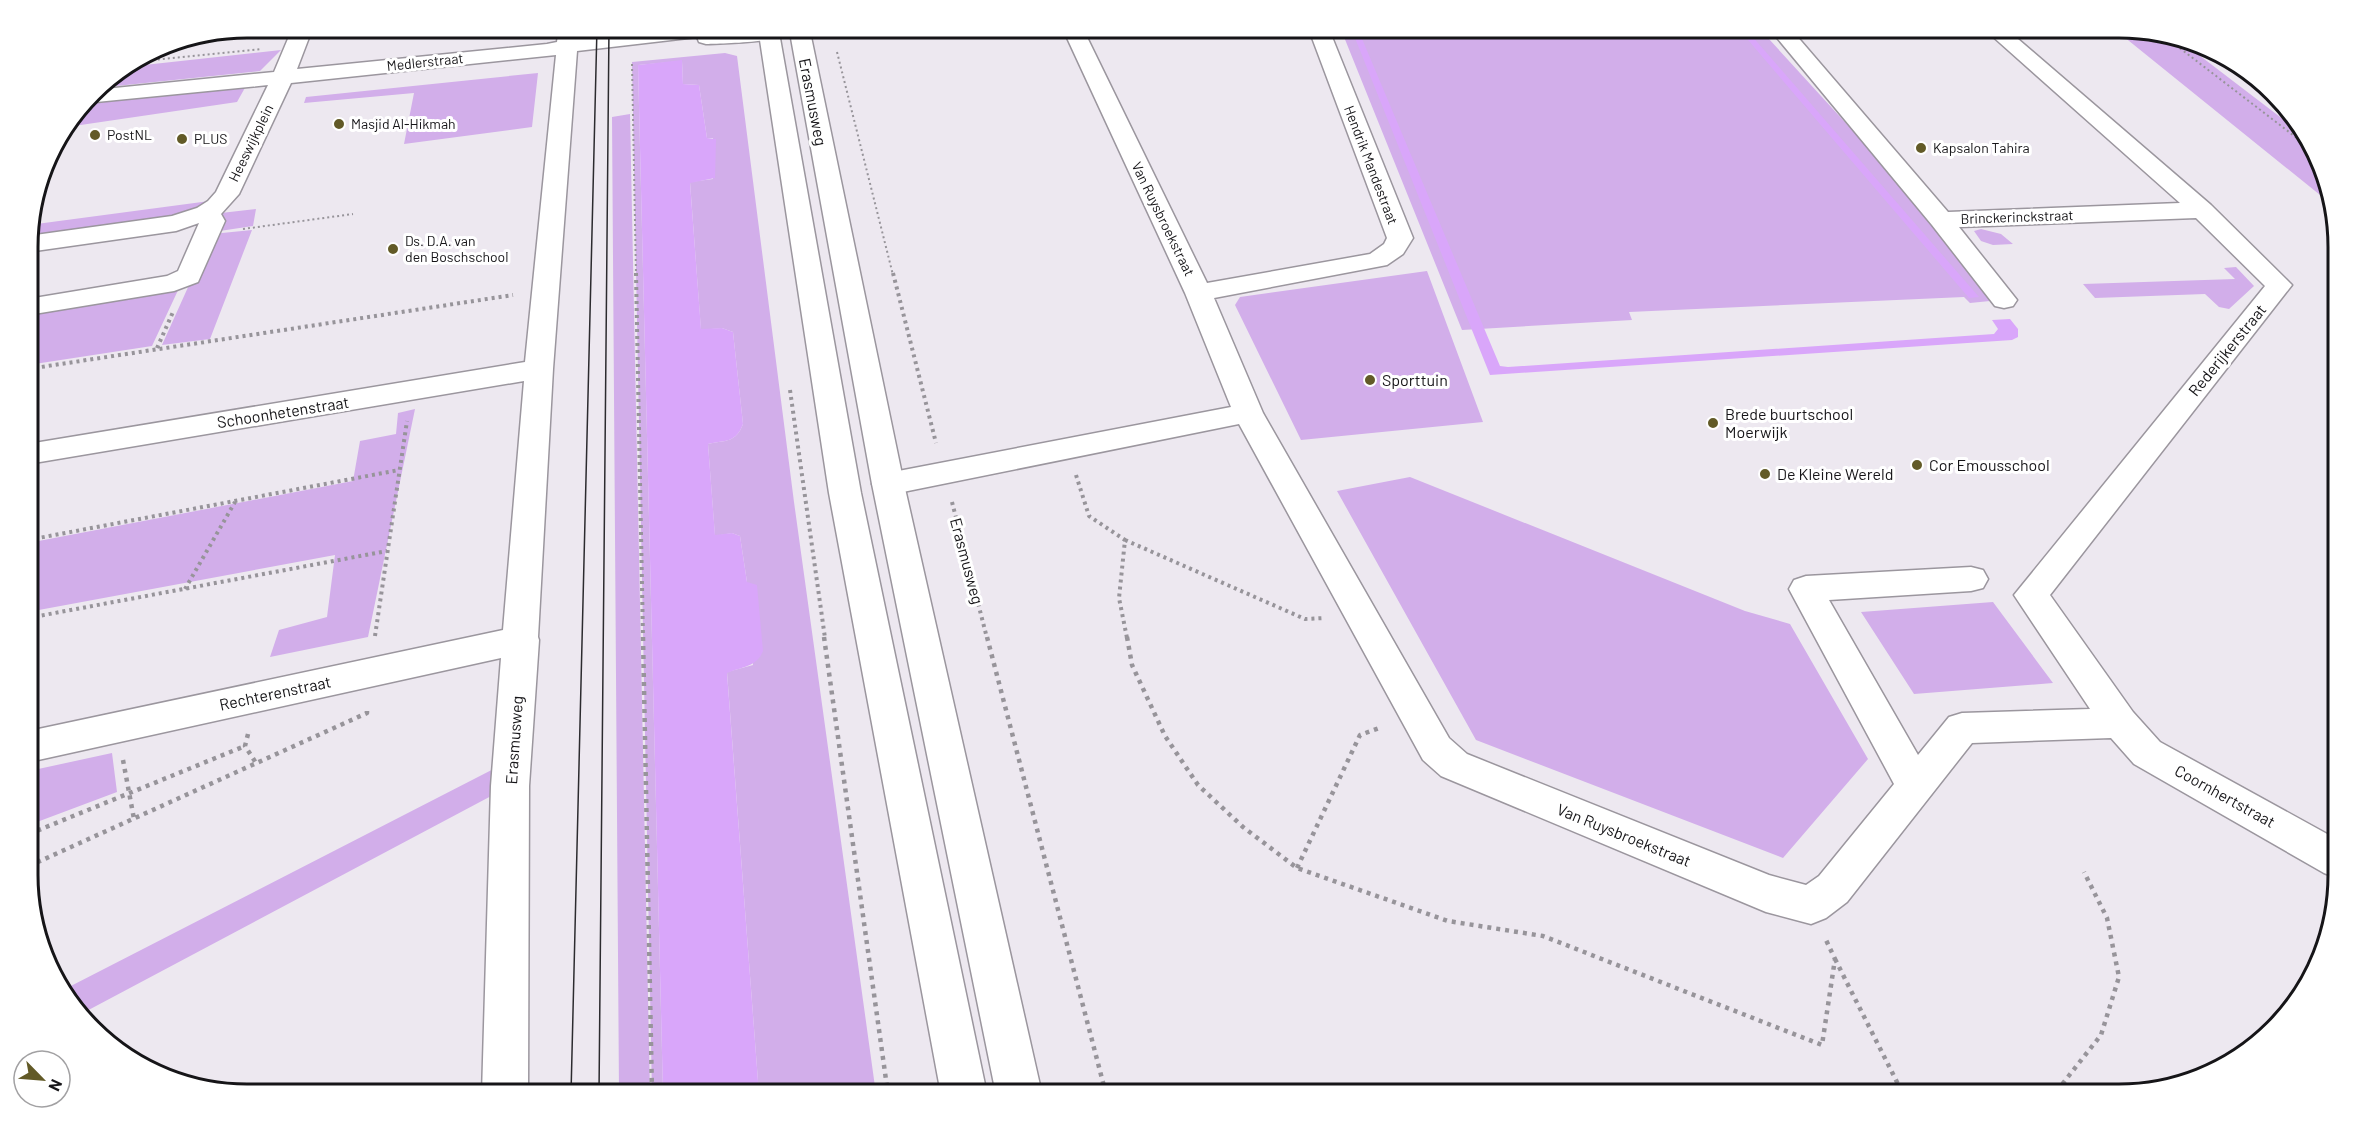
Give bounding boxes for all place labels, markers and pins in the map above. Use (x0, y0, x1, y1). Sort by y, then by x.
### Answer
place label: Masjid Al-Hikmah (351, 115, 456, 132)
marker: Masjid Al-Hikmah (332, 117, 346, 131)
place label: PostNL (107, 126, 152, 143)
marker: PostNL (88, 128, 102, 142)
place label: PLUS (194, 130, 228, 147)
marker: PLUS (175, 132, 189, 146)
place label: Kapsalon Tahira (1933, 139, 2030, 156)
marker: Kapsalon Tahira (1914, 141, 1928, 155)
place label: Ds. D.A. van den Boschschool (405, 232, 508, 265)
marker: Ds. D.A. van den Boschschool (386, 242, 400, 256)
place label: Sporttuin (1382, 370, 1448, 389)
marker: Sporttuin (1363, 373, 1377, 387)
place label: Brede buurtschool Moerwijk (1725, 404, 1853, 441)
marker: Brede buurtschool Moerwijk (1706, 416, 1720, 430)
place label: Cor Emousschool (1929, 455, 2050, 474)
marker: Cor Emousschool (1910, 458, 1924, 472)
place label: De Kleine Wereld (1777, 464, 1893, 483)
marker: De Kleine Wereld (1758, 467, 1772, 481)

